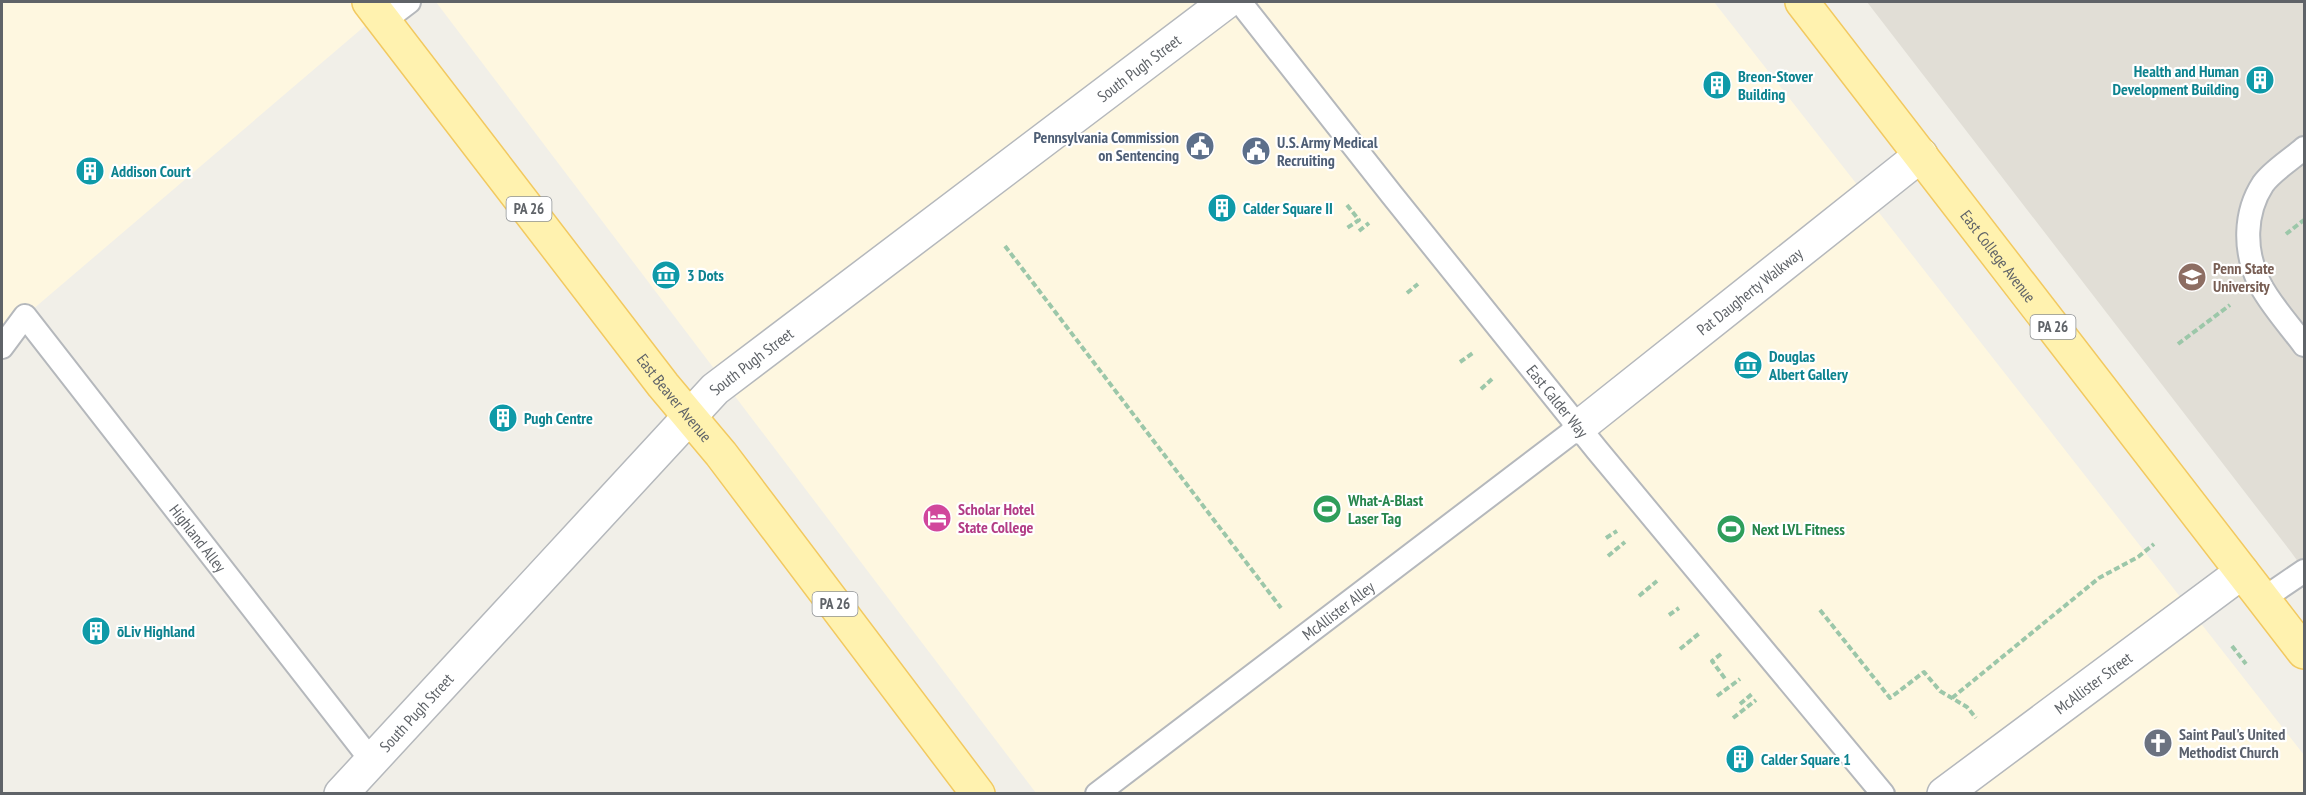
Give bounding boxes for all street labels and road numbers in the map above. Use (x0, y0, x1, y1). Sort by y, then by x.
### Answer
street label: South Pugh Street (1093, 29, 1185, 106)
road number: PA 26 (506, 197, 552, 221)
street label: East College Avenue (1956, 206, 2040, 306)
street label: Pat Daugherty Walkway (1693, 243, 1807, 339)
road number: PA 26 (2030, 315, 2076, 339)
street label: South Pugh Street (705, 323, 798, 399)
street label: East Beaver Avenue (633, 350, 716, 446)
street label: East Calder Way (1522, 361, 1593, 441)
street label: Highland Alley (165, 500, 231, 576)
street label: McAllister Alley (1298, 577, 1378, 644)
road number: PA 26 (812, 592, 858, 616)
street label: McAllister Street (2050, 647, 2136, 718)
street label: South Pugh Street (375, 669, 458, 756)

